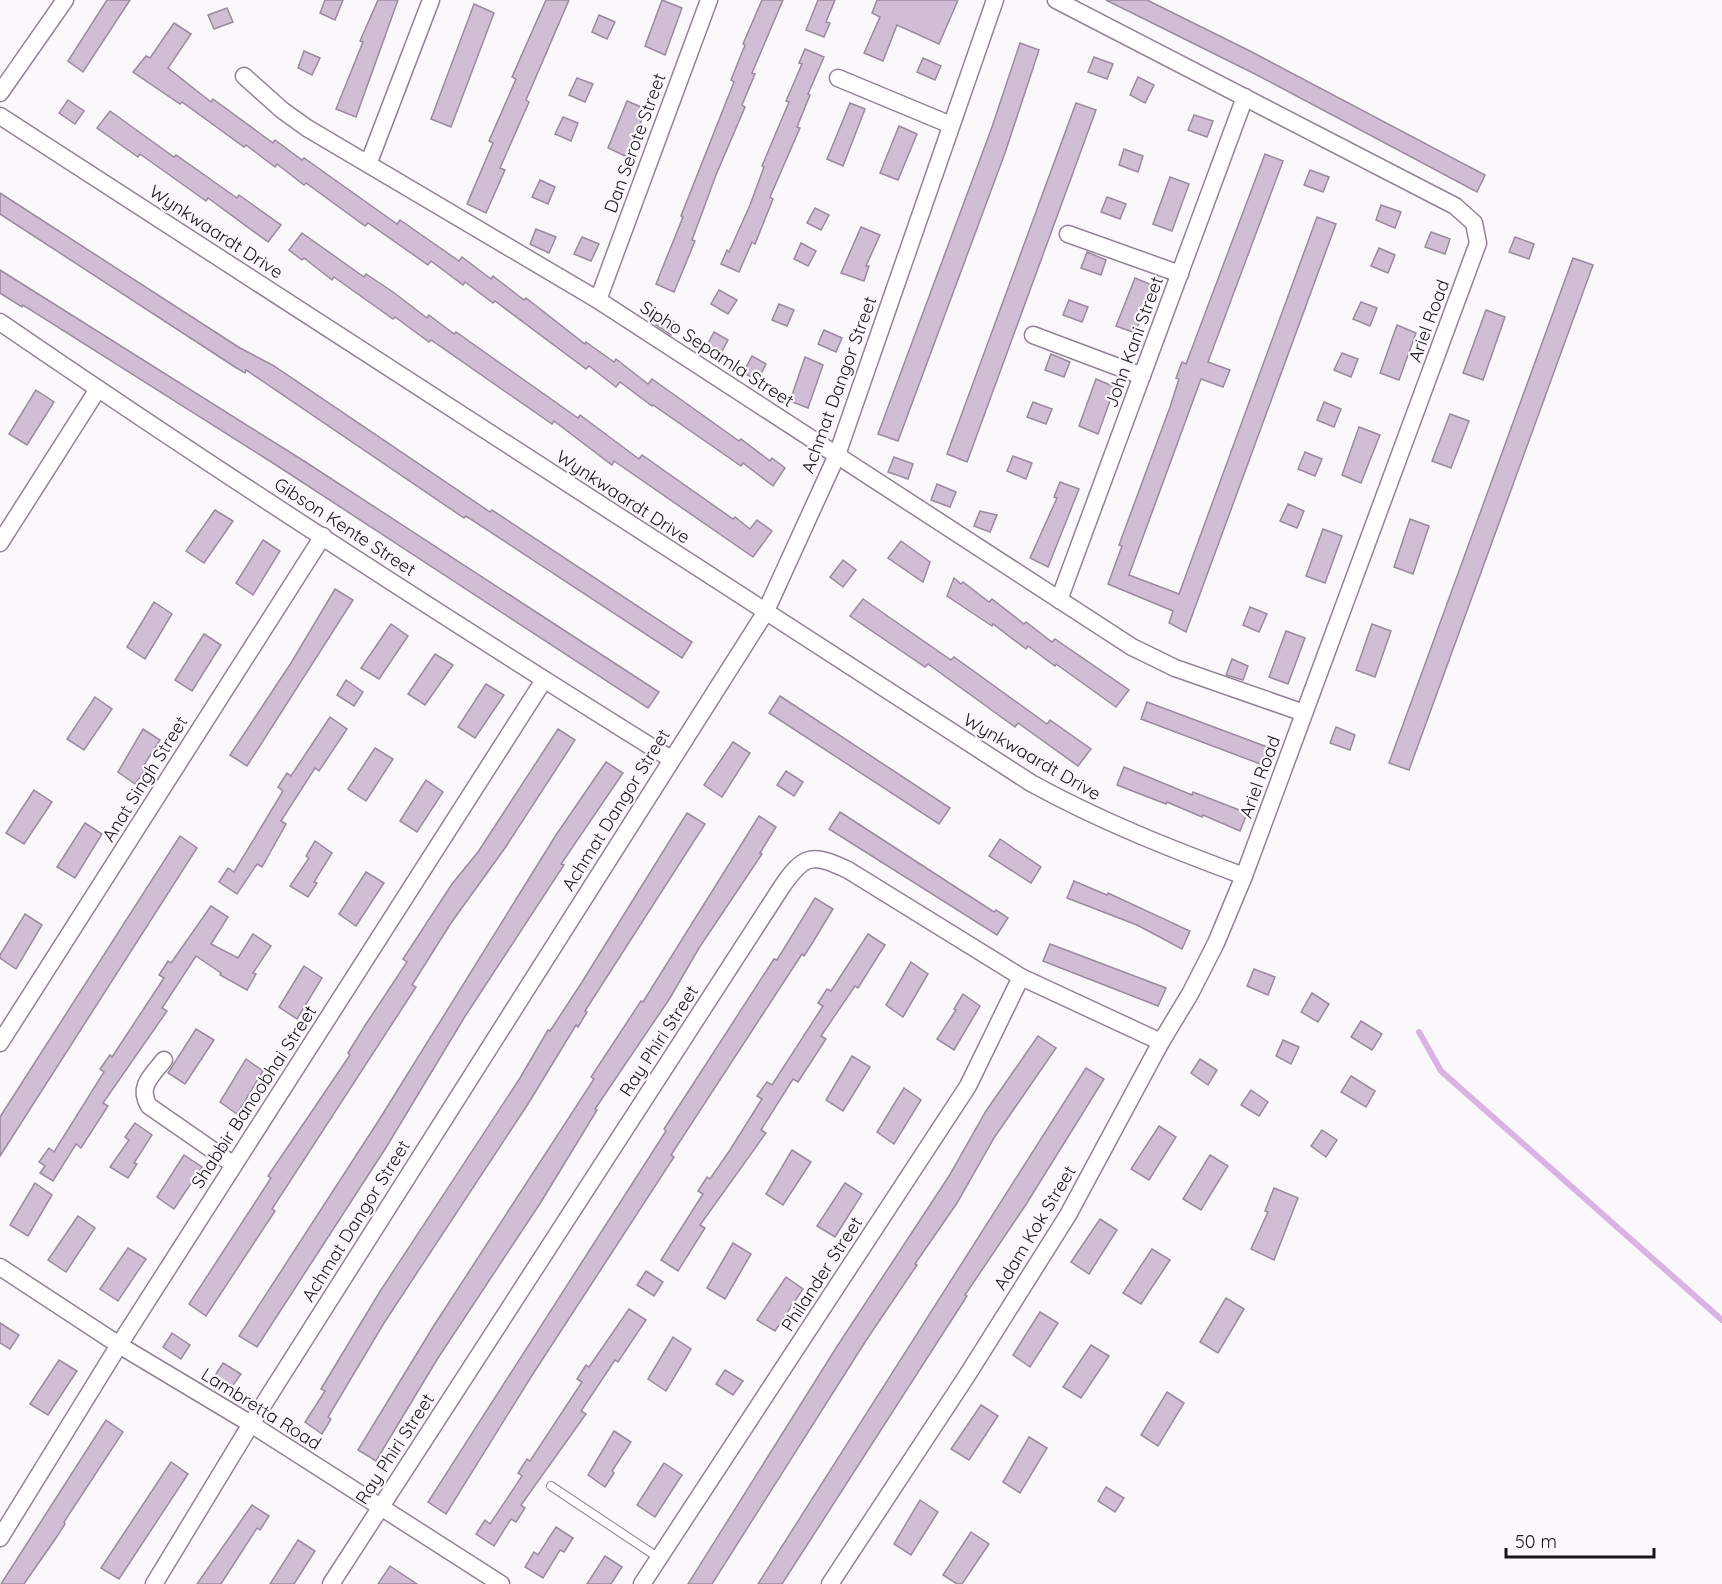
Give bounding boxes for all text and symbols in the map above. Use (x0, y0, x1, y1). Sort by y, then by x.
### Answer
street label: Dan Serote Street (599, 70, 671, 216)
street label: Wynkwaardt Drive (145, 180, 288, 283)
street label: John Kani Street (1099, 273, 1168, 411)
street label: Ariel Road (1403, 276, 1454, 365)
street label: Achmat Dangor Street (796, 293, 881, 476)
street label: Sipho Sepamla Street (636, 295, 798, 412)
street label: Wynkwaardt Drive (552, 445, 695, 548)
street label: Gibson Kente Street (270, 472, 421, 581)
street label: Wynkwaardt Drive (959, 708, 1105, 805)
street label: Anat Singh Street (97, 712, 192, 846)
street label: Achmat Dangor Street (556, 725, 675, 895)
street label: Ariel Road (1234, 732, 1285, 821)
street label: Ray Phiri Street (614, 981, 703, 1101)
street label: Shabbir Banoobhai Street (186, 1001, 321, 1193)
street label: Achmat Dangor Street (296, 1136, 415, 1306)
street label: Adam Kok Street (988, 1161, 1081, 1294)
street label: Philander Street (776, 1212, 867, 1336)
street label: Lambretta Road (197, 1362, 326, 1455)
street label: Ray Phiri Street (350, 1389, 439, 1509)
scale bar (1506, 1521, 1654, 1559)
text: 50 m (1515, 1530, 1557, 1553)

